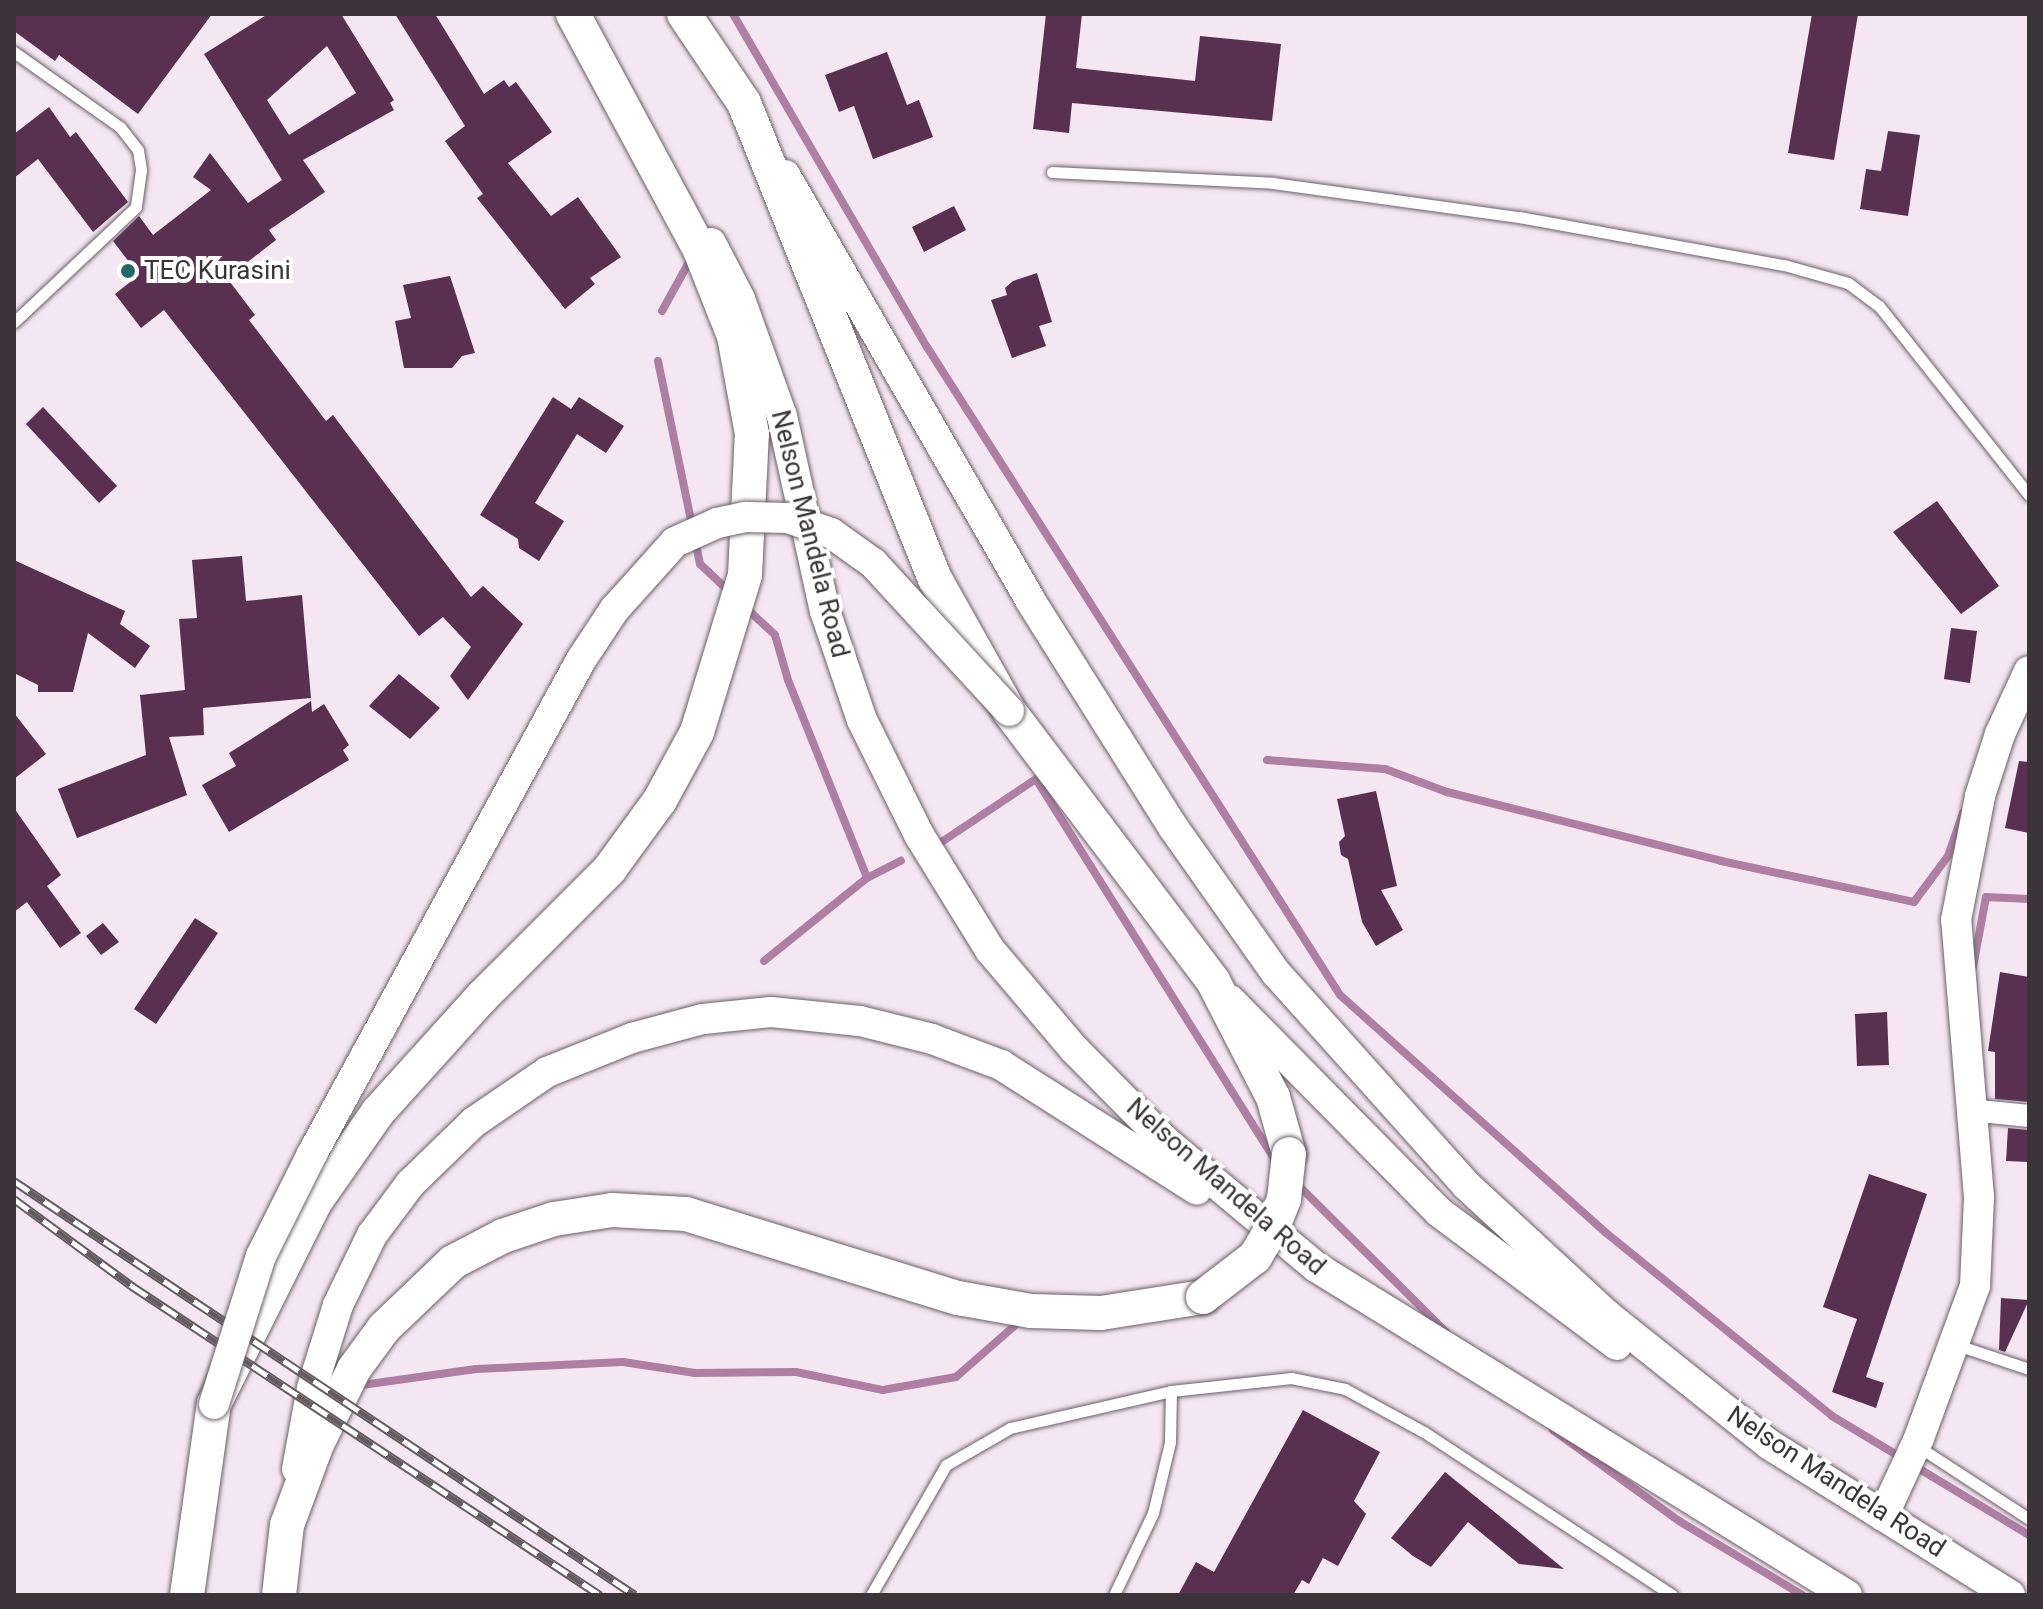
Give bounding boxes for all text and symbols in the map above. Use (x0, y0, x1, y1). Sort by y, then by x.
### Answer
place label: TEC Kurasini (144, 255, 291, 287)
marker: TEC Kurasini (119, 262, 137, 280)
street label: Nelson Mandela Road (764, 407, 856, 661)
street label: Nelson Mandela Road (1120, 1092, 1332, 1282)
street label: Nelson Mandela Road (1721, 1400, 1951, 1564)

